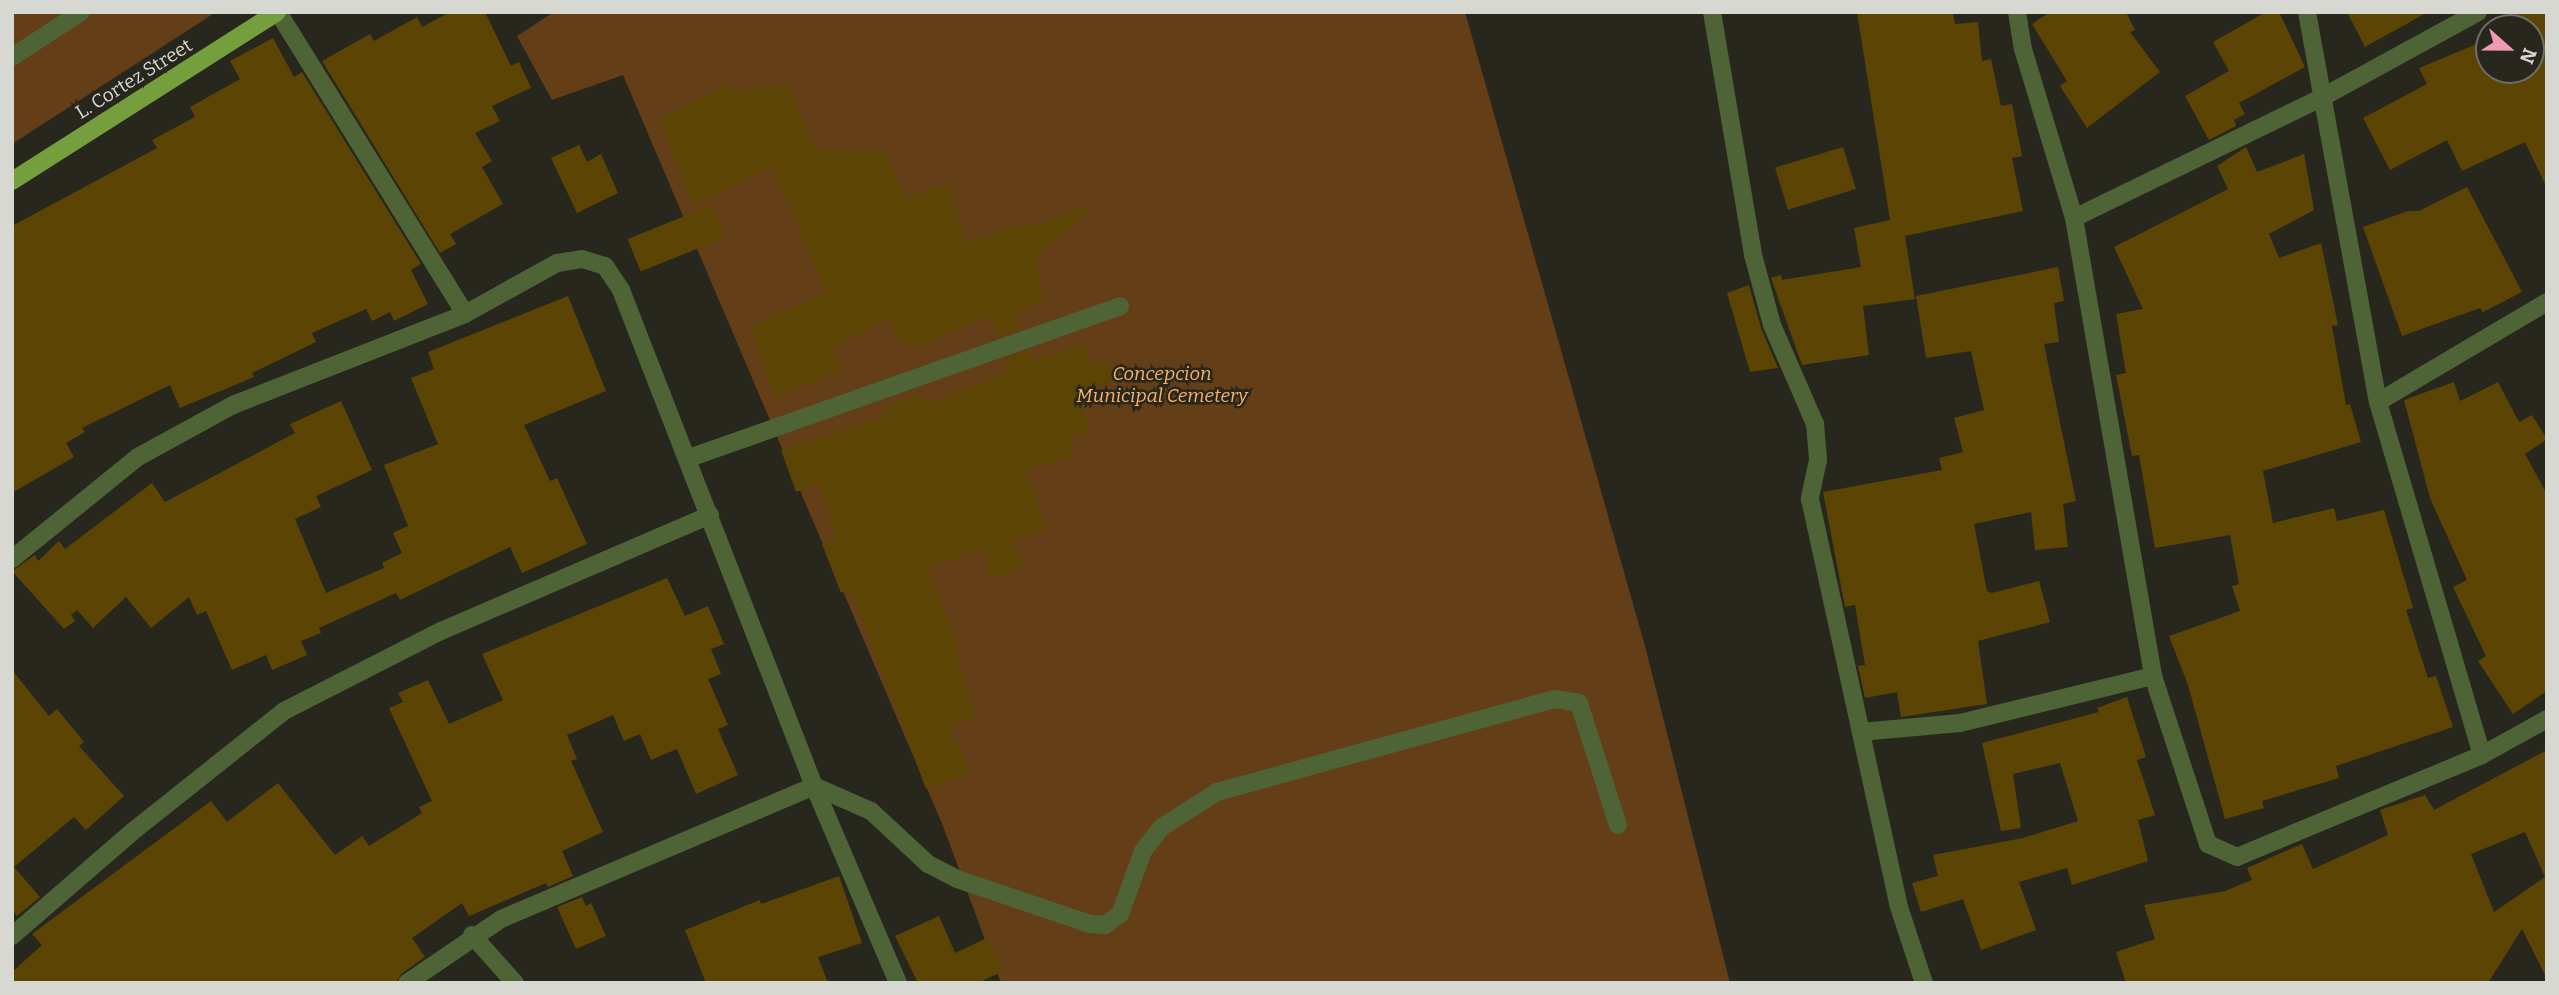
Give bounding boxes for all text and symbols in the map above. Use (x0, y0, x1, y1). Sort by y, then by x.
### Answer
north arrow (2475, 14, 2545, 84)
street label: L. Cortez Street (72, 34, 196, 124)
text: N (2515, 45, 2542, 67)
park label: Concepcion Municipal Cemetery (1076, 363, 1248, 407)

